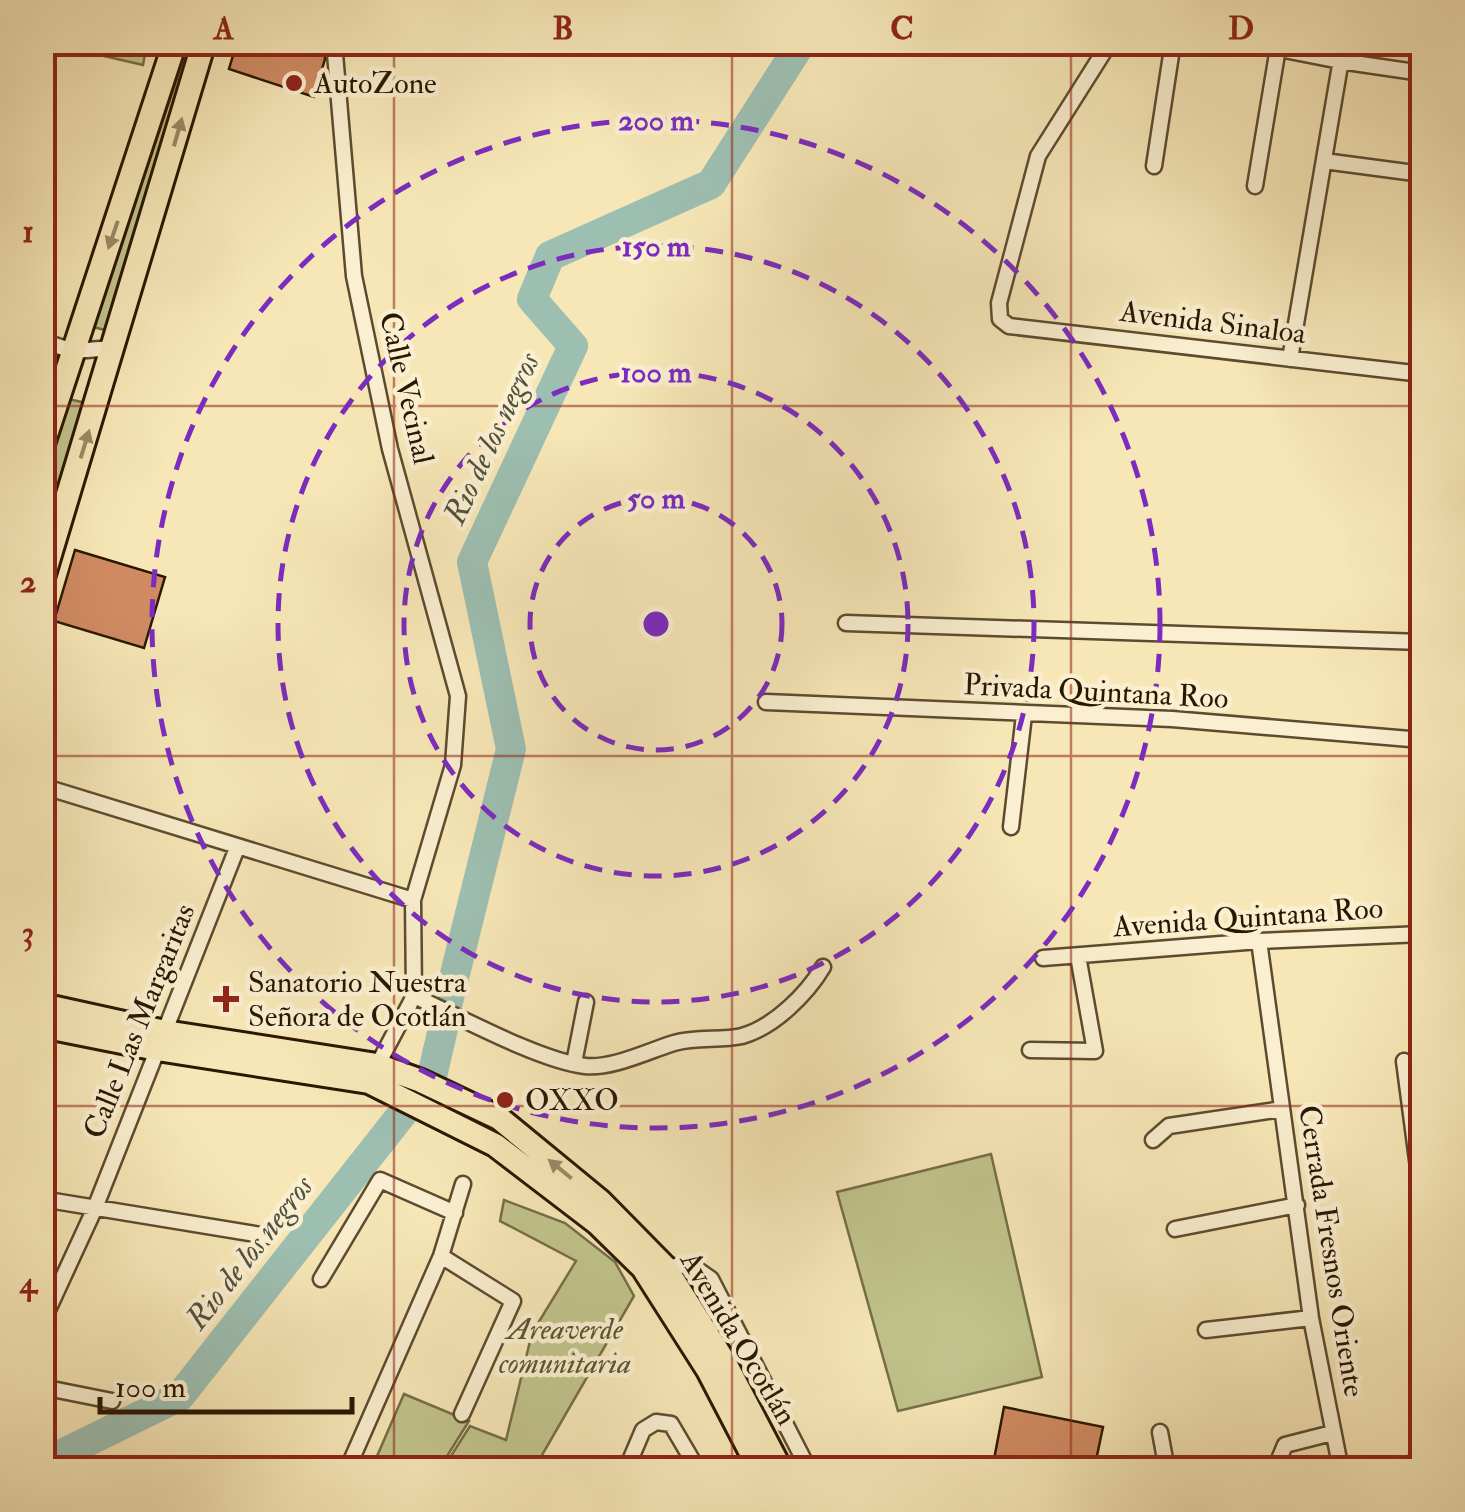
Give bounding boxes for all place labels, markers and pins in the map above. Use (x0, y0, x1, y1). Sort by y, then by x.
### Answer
place label: AutoZone (313, 65, 437, 102)
marker: AutoZone (283, 72, 305, 94)
centre of rings (638, 606, 674, 642)
place label: Sanatorio Nuestra Señora de Ocotlán (248, 964, 467, 1035)
marker: Sanatorio Nuestra Señora de Ocotlán (213, 986, 239, 1012)
place label: OXXO (525, 1082, 619, 1119)
marker: OXXO (494, 1089, 516, 1111)

